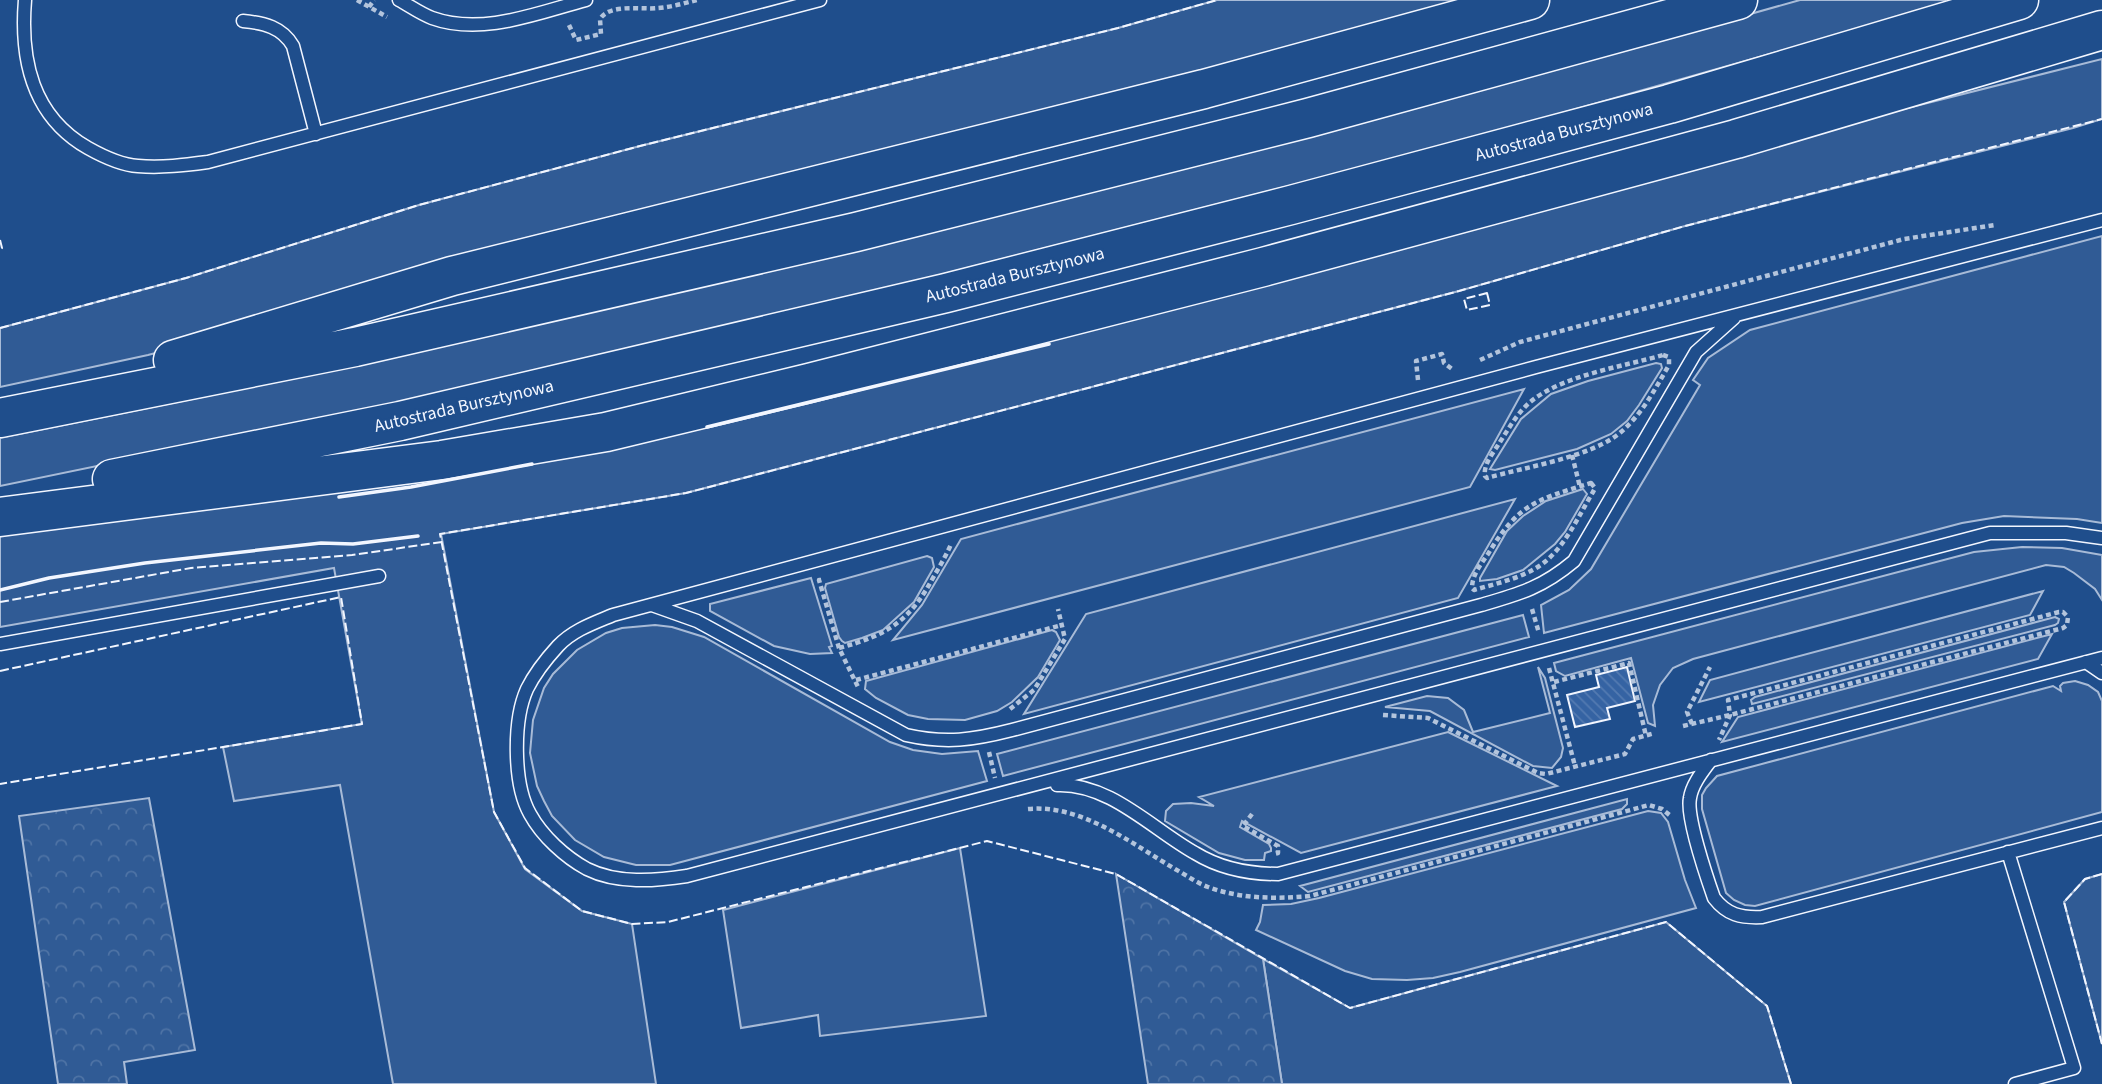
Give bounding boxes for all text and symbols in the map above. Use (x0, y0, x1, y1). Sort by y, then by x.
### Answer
street label: Autostrada Bursztynowa (1472, 96, 1656, 168)
street label: Autostrada Bursztynowa (923, 241, 1107, 309)
street label: Autostrada Bursztynowa (372, 373, 556, 439)

